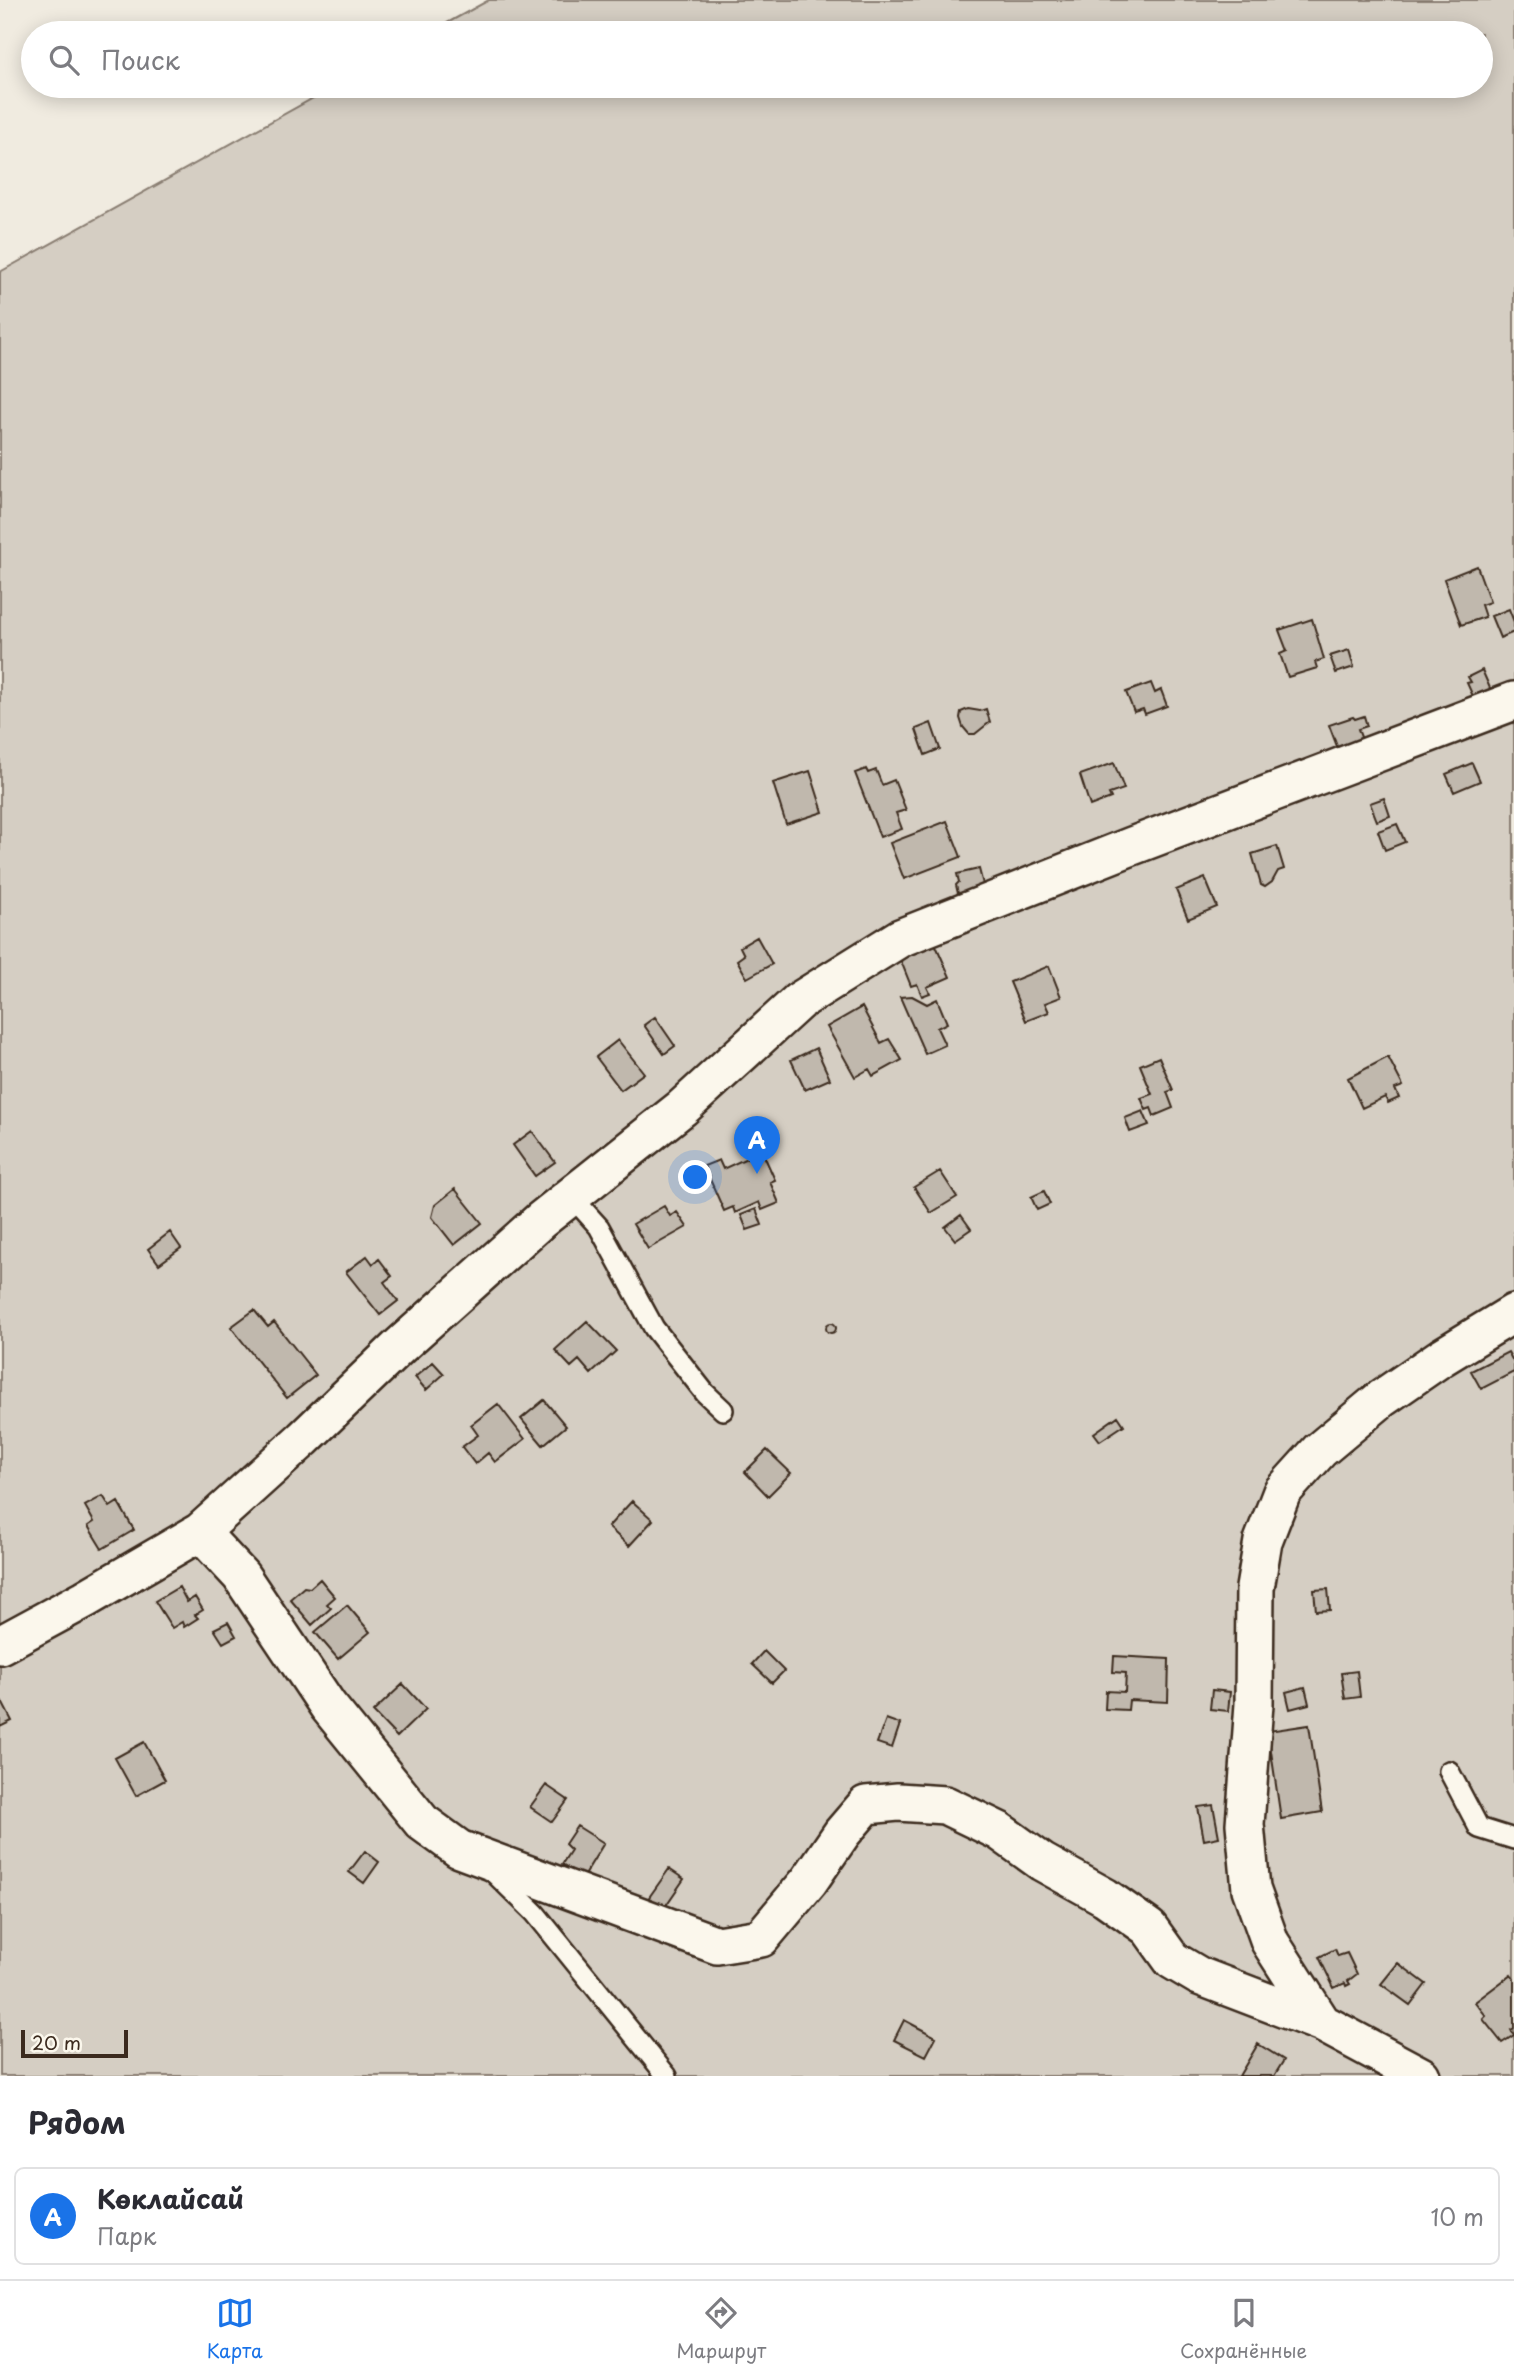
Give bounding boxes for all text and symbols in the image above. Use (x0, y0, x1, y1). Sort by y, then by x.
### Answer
search box (21, 21, 1493, 98)
text: Поиск (101, 40, 180, 79)
icon: search (45, 41, 83, 79)
pin: A (734, 1116, 780, 1174)
your location (678, 1160, 712, 1194)
scale bar (21, 2027, 128, 2059)
text: 20 m (32, 2028, 81, 2056)
text: Рядом (28, 2099, 126, 2144)
text: Көклайсай (97, 2179, 244, 2218)
text: A (44, 2199, 62, 2234)
text: 10 m (1430, 2199, 1484, 2234)
text: Парк (97, 2218, 156, 2253)
tab: Карта (207, 2294, 263, 2364)
tab: Маршрут (676, 2294, 766, 2364)
tab: Сохранённые (1180, 2294, 1307, 2364)

